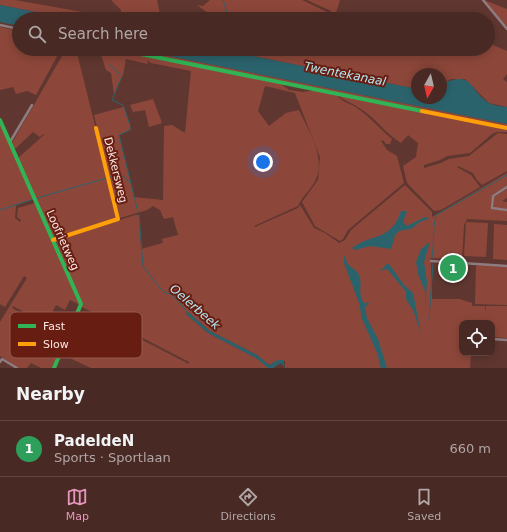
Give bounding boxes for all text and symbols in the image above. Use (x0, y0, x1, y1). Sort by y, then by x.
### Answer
search box (12, 12, 495, 56)
icon: search (26, 23, 48, 45)
text: Search here (58, 25, 148, 43)
water label: Twentekanaal (303, 59, 388, 89)
north arrow (411, 68, 447, 104)
street label: Dekkersweg (101, 136, 130, 204)
your location (253, 152, 273, 172)
street label: Loofrietweg (43, 208, 82, 272)
pin: 1 (440, 253, 466, 283)
water label: Oelerbeek (167, 281, 224, 333)
legend (10, 312, 142, 358)
text: Fast (43, 320, 66, 333)
map controls (459, 320, 495, 356)
button: locate (459, 320, 495, 356)
text: Slow (43, 338, 69, 351)
text: Nearby (16, 384, 85, 404)
text: PadeldeN (54, 432, 134, 450)
text: 1 (24, 441, 34, 456)
text: 660 m (449, 441, 491, 456)
text: Sports · Sportlaan (54, 450, 171, 465)
tab: Map (66, 486, 89, 523)
tab: Directions (220, 486, 276, 523)
tab: Saved (407, 486, 441, 523)

